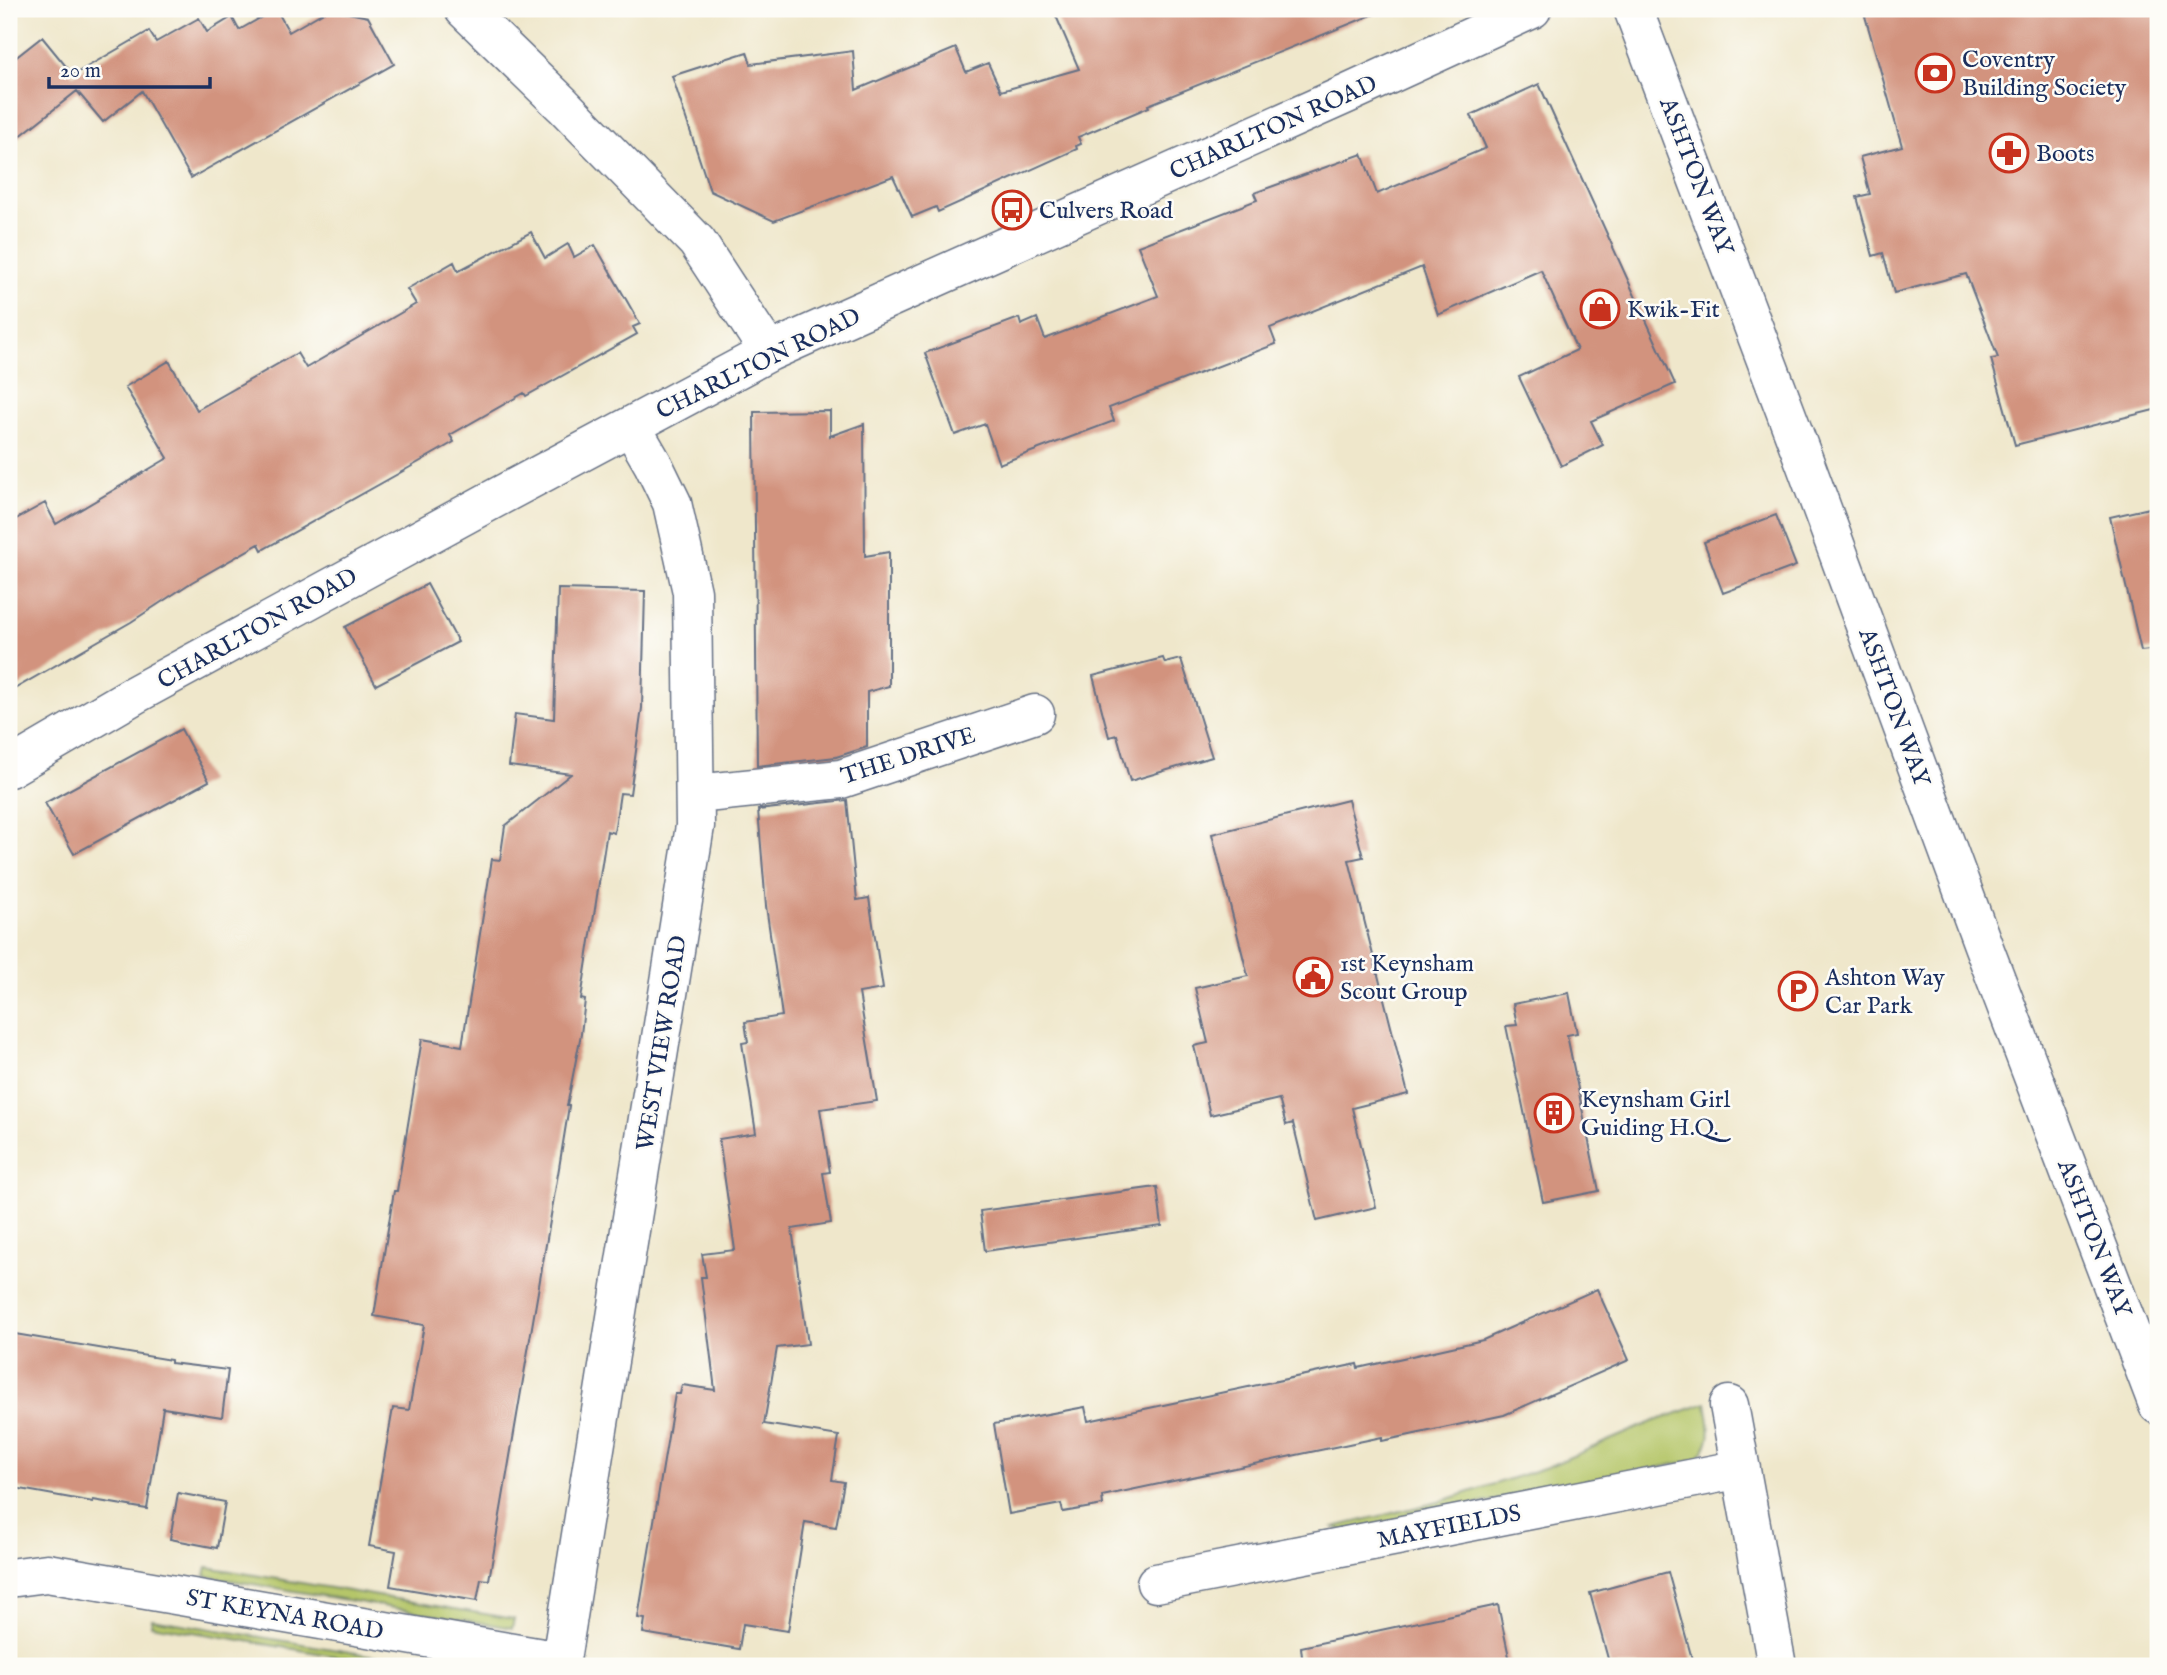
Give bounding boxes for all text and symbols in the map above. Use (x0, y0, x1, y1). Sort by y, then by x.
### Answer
place label: Coventry Building Society (1962, 45, 2127, 104)
scale bar (49, 46, 210, 90)
bank icon: Coventry Building Society (1914, 52, 1956, 94)
text: 20 m (60, 58, 101, 85)
street label: CHARLTON ROAD (1165, 69, 1382, 188)
street label: ASHTON WAY (1651, 92, 1740, 261)
pharmacy icon: Boots (1988, 132, 2030, 174)
place label: Boots (2036, 139, 2094, 170)
bus stop icon: Culvers Road (991, 189, 1033, 231)
place label: Culvers Road (1039, 196, 1173, 227)
shop icon: Kwik-Fit (1579, 288, 1621, 330)
place label: Kwik-Fit (1627, 295, 1720, 326)
street label: CHARLTON ROAD (651, 301, 866, 427)
street label: CHARLTON ROAD (152, 561, 363, 697)
street label: ASHTON WAY (1850, 623, 1937, 792)
street label: THE DRIVE (837, 720, 980, 793)
street label: WEST VIEW ROAD (630, 933, 695, 1153)
place label: 1st Keynsham Scout Group (1340, 949, 1474, 1008)
public building icon: 1st Keynsham Scout Group (1292, 956, 1334, 998)
place label: Ashton Way Car Park (1824, 963, 1945, 1022)
parking icon: Ashton Way Car Park (1777, 970, 1819, 1012)
place label: Keynsham Girl Guiding H.Q. (1581, 1085, 1731, 1144)
building icon: Keynsham Girl Guiding H.Q. (1533, 1092, 1575, 1134)
street label: ASHTON WAY (2049, 1154, 2138, 1323)
street label: MAYFIELDS (1375, 1498, 1524, 1557)
street label: ST KEYNA ROAD (184, 1583, 386, 1648)

